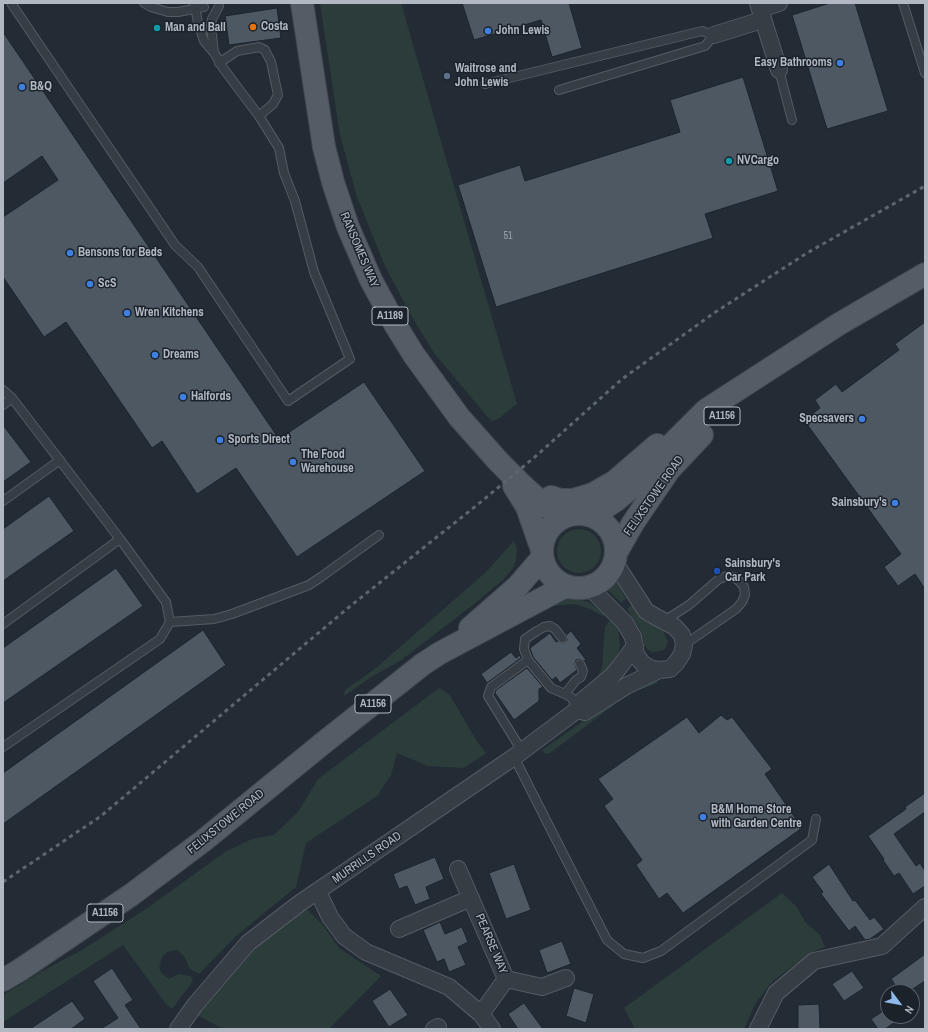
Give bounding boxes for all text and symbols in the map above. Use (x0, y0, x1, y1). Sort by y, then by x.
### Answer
place label: Costa (261, 20, 288, 34)
place label: Man and Ball (165, 21, 226, 35)
marker: Costa (248, 22, 258, 32)
marker: Man and Ball (152, 23, 162, 33)
place label: John Lewis (496, 24, 550, 38)
marker: John Lewis (483, 26, 493, 36)
place label: Easy Bathrooms (754, 56, 832, 70)
marker: Easy Bathrooms (835, 58, 845, 68)
place label: Waitrose and John Lewis (455, 62, 516, 90)
marker: Waitrose and John Lewis (442, 71, 452, 81)
place label: B&Q (30, 80, 52, 94)
marker: B&Q (17, 82, 27, 92)
place label: NVCargo (737, 154, 779, 168)
marker: NVCargo (724, 156, 734, 166)
street label: RANSOMES WAY (337, 210, 381, 290)
house number: 51 (503, 230, 513, 242)
place label: Bensons for Beds (78, 246, 162, 260)
marker: Bensons for Beds (65, 248, 75, 258)
place label: ScS (98, 277, 117, 291)
marker: ScS (85, 279, 95, 289)
place label: Wren Kitchens (135, 306, 204, 320)
road number: A1189 (372, 307, 408, 325)
marker: Wren Kitchens (122, 308, 132, 318)
place label: Dreams (163, 348, 199, 362)
marker: Dreams (150, 350, 160, 360)
place label: Halfords (191, 390, 231, 404)
marker: Halfords (178, 392, 188, 402)
road number: A1156 (704, 407, 740, 425)
place label: Specsavers (799, 412, 854, 426)
marker: Specsavers (857, 414, 867, 424)
place label: Sports Direct (228, 433, 290, 447)
marker: Sports Direct (215, 435, 225, 445)
place label: The Food Warehouse (301, 448, 354, 476)
street label: FELIXSTOWE ROAD (621, 453, 687, 539)
marker: The Food Warehouse (288, 457, 298, 467)
place label: Sainsbury's (832, 496, 887, 510)
marker: Sainsbury's (890, 498, 900, 508)
place label: Sainsbury's Car Park (725, 557, 780, 585)
marker: Sainsbury's Car Park (712, 566, 722, 576)
road number: A1156 (355, 695, 391, 713)
street label: FELIXSTOWE ROAD (185, 787, 267, 857)
place label: B&M Home Store with Garden Centre (711, 803, 802, 831)
marker: B&M Home Store with Garden Centre (698, 812, 708, 822)
street label: MURRILLS ROAD (330, 829, 404, 887)
road number: A1156 (87, 904, 123, 922)
street label: PEARSE WAY (472, 912, 510, 976)
north arrow (880, 984, 920, 1024)
text: N (902, 1003, 917, 1016)

